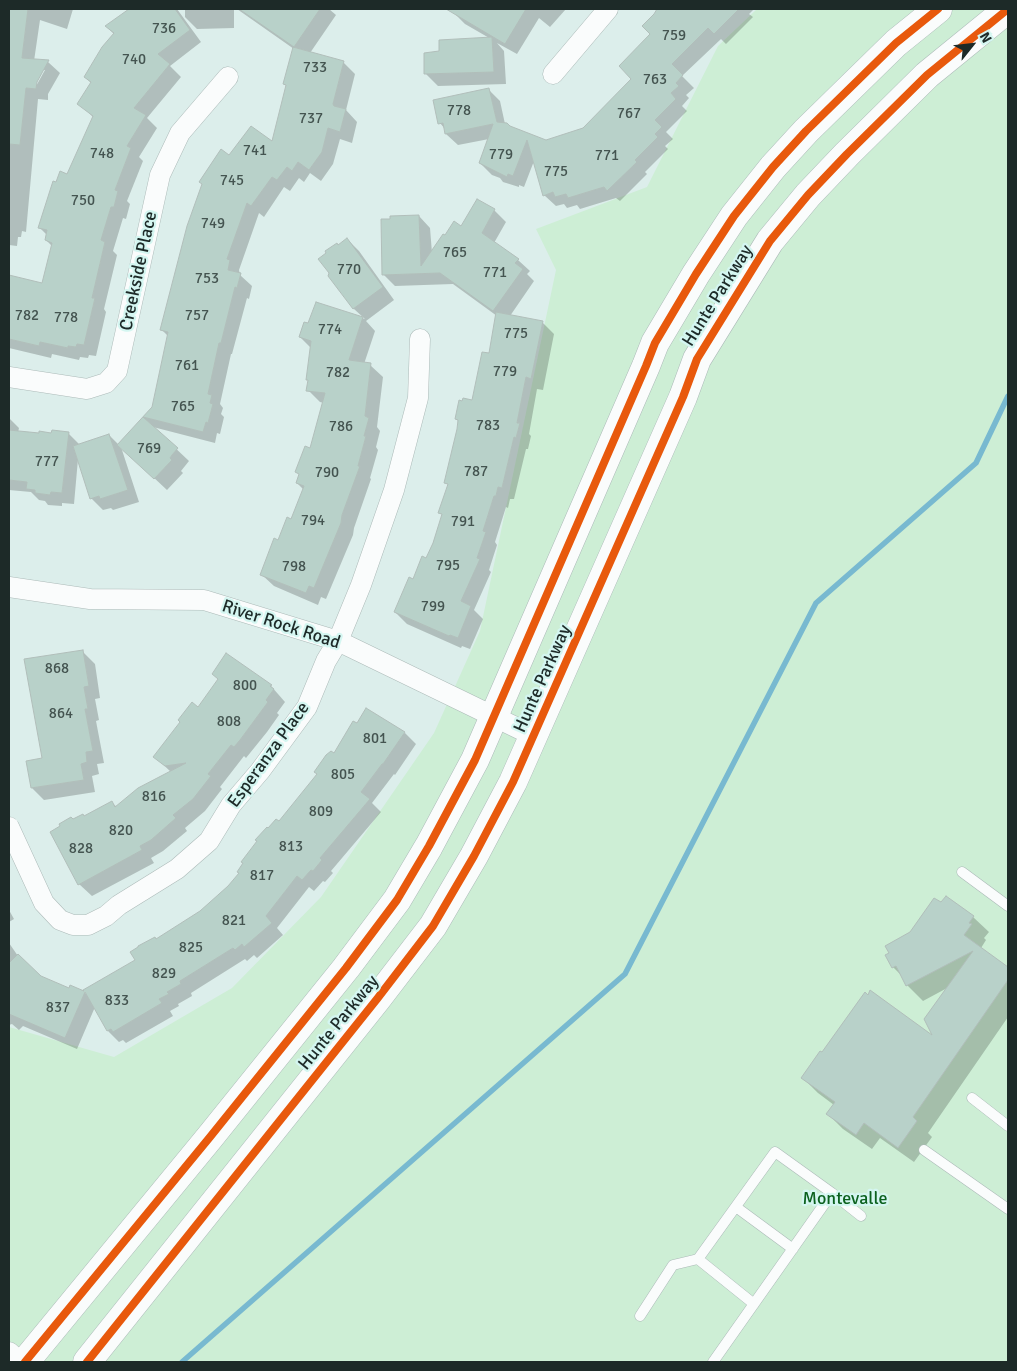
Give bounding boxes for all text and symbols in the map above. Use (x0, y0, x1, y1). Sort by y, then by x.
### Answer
house number: 736 (152, 20, 176, 38)
north arrow (947, 20, 997, 70)
house number: 759 (662, 27, 686, 45)
text: N (976, 29, 995, 46)
house number: 740 (122, 51, 146, 69)
house number: 733 (303, 59, 327, 77)
house number: 763 (643, 71, 667, 89)
house number: 778 (447, 102, 471, 120)
house number: 767 (617, 105, 641, 123)
house number: 737 (299, 110, 323, 128)
house number: 741 (243, 142, 267, 160)
house number: 748 (90, 145, 114, 163)
house number: 779 (489, 146, 513, 164)
house number: 771 (595, 147, 619, 165)
house number: 775 (544, 163, 568, 181)
house number: 745 (220, 172, 244, 190)
house number: 750 (71, 192, 95, 210)
street label: Creekside Place (116, 209, 162, 333)
house number: 749 (201, 215, 225, 233)
street label: Hunte Parkway (678, 241, 758, 351)
house number: 765 (443, 244, 467, 262)
house number: 770 (337, 261, 361, 279)
house number: 771 (483, 264, 507, 282)
house number: 753 (195, 270, 219, 288)
house number: 782 (15, 307, 39, 325)
house number: 757 (185, 307, 209, 325)
house number: 778 (54, 309, 78, 327)
house number: 774 (318, 321, 342, 339)
house number: 775 (504, 325, 528, 343)
house number: 761 (175, 357, 199, 375)
house number: 779 (493, 363, 517, 381)
house number: 782 (326, 364, 350, 382)
house number: 765 (171, 398, 195, 416)
house number: 783 (476, 417, 500, 435)
house number: 786 (329, 418, 353, 436)
house number: 769 (137, 440, 161, 458)
house number: 777 (35, 453, 59, 471)
house number: 787 (464, 463, 488, 481)
house number: 790 (315, 464, 339, 482)
house number: 794 (301, 512, 325, 530)
house number: 791 (451, 513, 475, 531)
house number: 795 (436, 557, 460, 575)
house number: 798 (282, 558, 306, 576)
street label: River Rock Road (219, 596, 343, 654)
house number: 799 (421, 598, 445, 616)
street label: Hunte Parkway (510, 622, 576, 736)
house number: 868 (45, 660, 69, 678)
house number: 800 (233, 677, 257, 695)
street label: Esperanza Place (223, 698, 315, 812)
house number: 864 (49, 705, 73, 723)
house number: 808 (217, 713, 241, 731)
house number: 801 (363, 730, 387, 748)
house number: 805 (331, 766, 355, 784)
house number: 816 (142, 788, 166, 806)
house number: 809 (309, 803, 333, 821)
house number: 820 (109, 822, 133, 840)
house number: 813 (279, 838, 303, 856)
house number: 828 (69, 840, 93, 858)
house number: 817 (250, 867, 274, 885)
house number: 821 (222, 912, 246, 930)
house number: 825 (179, 939, 203, 957)
house number: 829 (152, 965, 176, 983)
street label: Hunte Parkway (294, 971, 384, 1075)
house number: 833 (105, 992, 129, 1010)
house number: 837 (46, 999, 70, 1017)
park label: Montevalle (802, 1188, 888, 1210)

